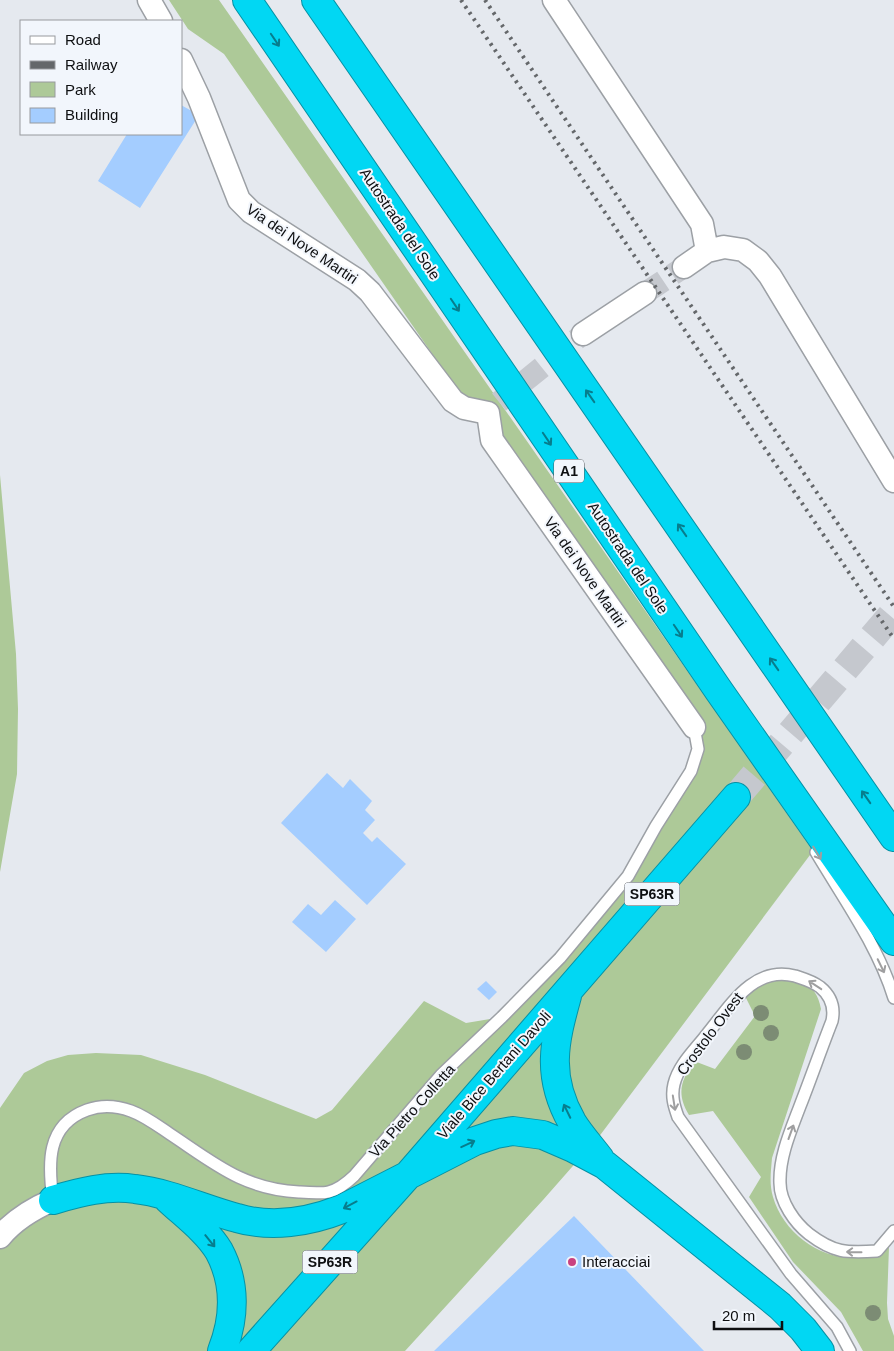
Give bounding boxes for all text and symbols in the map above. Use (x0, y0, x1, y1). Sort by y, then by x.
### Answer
legend (20, 20, 182, 135)
text: Road (65, 31, 101, 48)
one-way arrow (270, 33, 280, 47)
text: Railway (65, 56, 118, 73)
text: Park (65, 81, 96, 98)
text: Building (65, 106, 118, 123)
street label: Autostrada del Sole (357, 165, 444, 283)
street label: Via dei Nove Martiri (243, 200, 361, 287)
one-way arrow (450, 297, 460, 311)
one-way arrow (584, 389, 595, 403)
one-way arrow (542, 431, 552, 445)
road number: A1 (554, 460, 584, 482)
street label: Autostrada del Sole (585, 499, 672, 617)
street label: Via dei Nove Martiri (541, 513, 630, 630)
one-way arrow (677, 523, 687, 537)
one-way arrow (673, 623, 683, 637)
one-way arrow (769, 657, 779, 671)
one-way arrow (861, 791, 871, 805)
one-way arrow (812, 845, 822, 859)
road number: SP63R (624, 882, 680, 906)
one-way arrow (876, 958, 886, 973)
one-way arrow (809, 980, 823, 990)
street label: Crostolo Ovest (673, 988, 747, 1078)
street label: Viale Bice Bertani Davoli (433, 1007, 554, 1142)
street label: Via Pietro Colletta (365, 1060, 458, 1161)
one-way arrow (670, 1094, 680, 1110)
one-way arrow (562, 1104, 572, 1119)
one-way arrow (787, 1125, 796, 1141)
one-way arrow (460, 1139, 475, 1148)
one-way arrow (343, 1200, 358, 1210)
one-way arrow (205, 1234, 216, 1247)
one-way arrow (846, 1247, 862, 1256)
road number: SP63R (302, 1250, 358, 1274)
place label: Interacciai (582, 1253, 650, 1270)
marker: Interacciai (566, 1256, 578, 1268)
scale bar (714, 1298, 782, 1330)
text: 20 m (722, 1307, 755, 1324)

